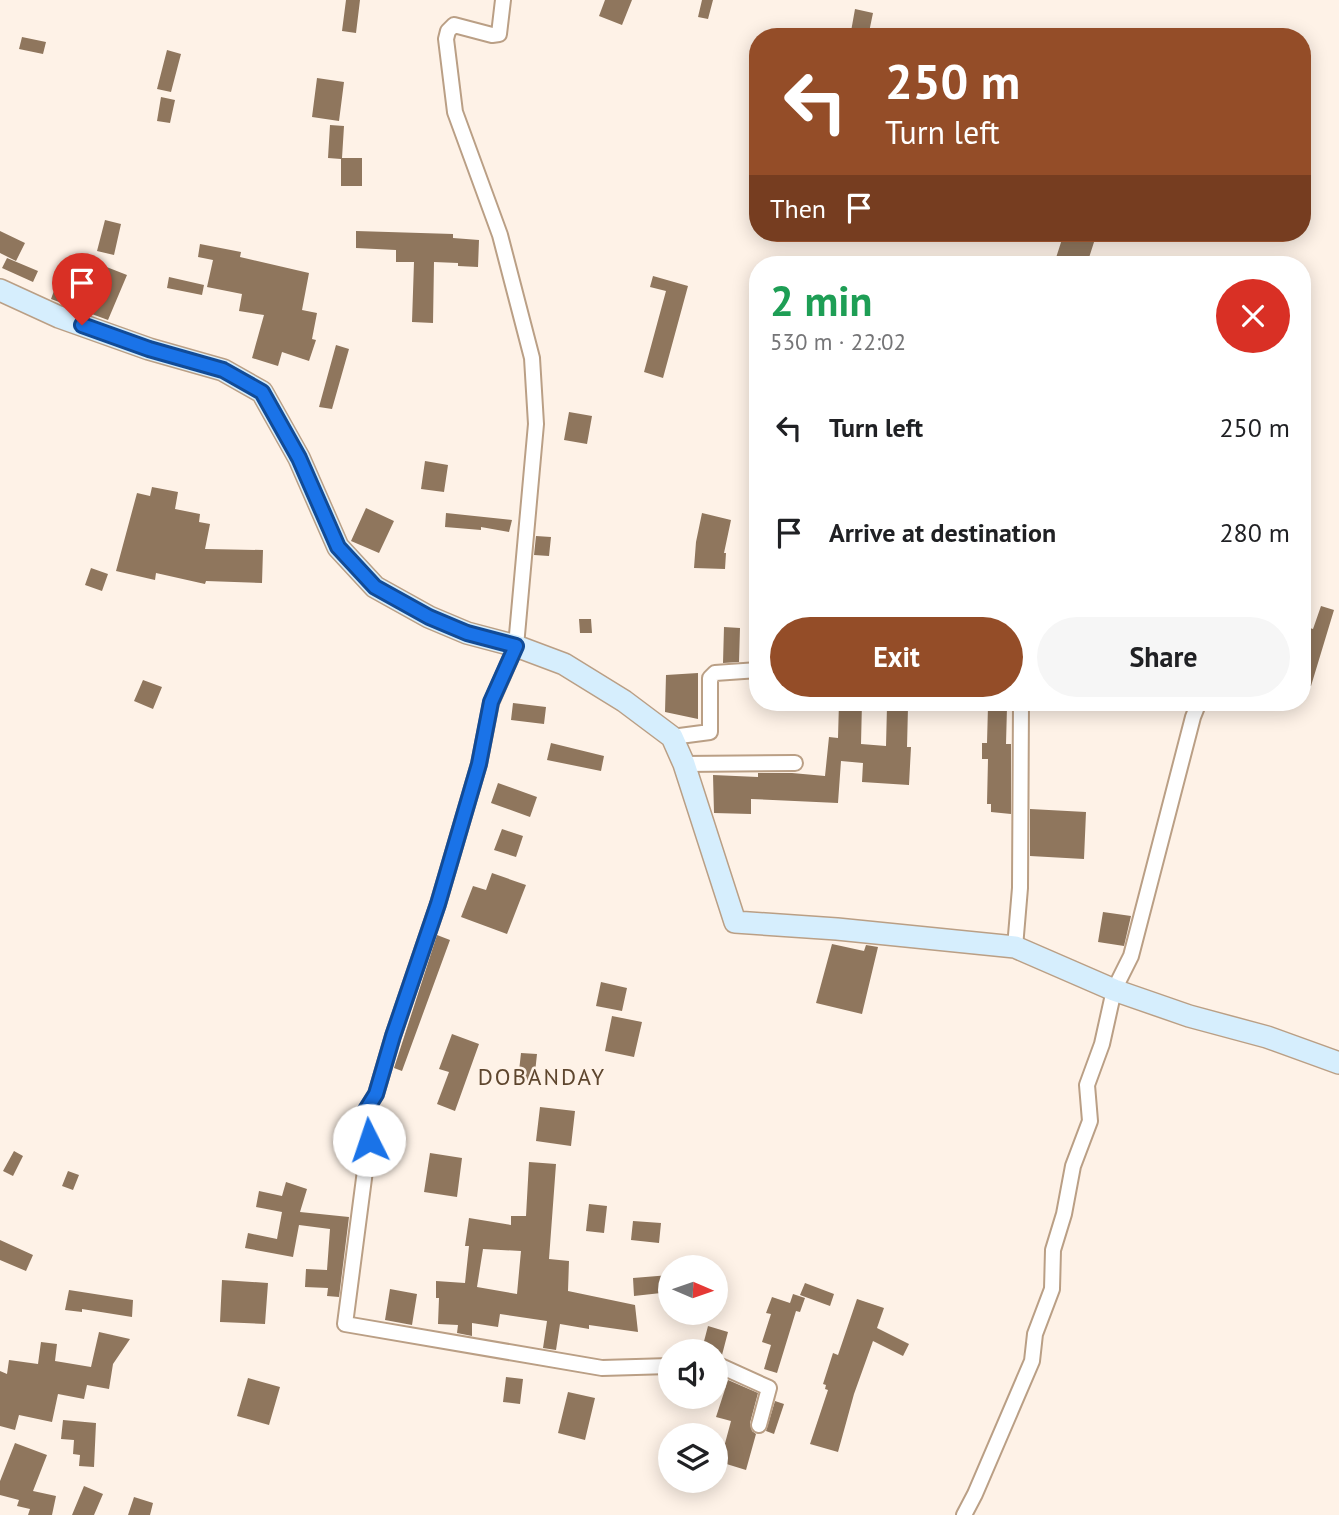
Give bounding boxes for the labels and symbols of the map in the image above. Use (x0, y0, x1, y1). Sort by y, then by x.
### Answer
pin (52, 253, 112, 325)
district label: DOBANDAY (478, 1062, 606, 1091)
position arrow (332, 1103, 406, 1177)
north arrow (658, 1255, 728, 1325)

